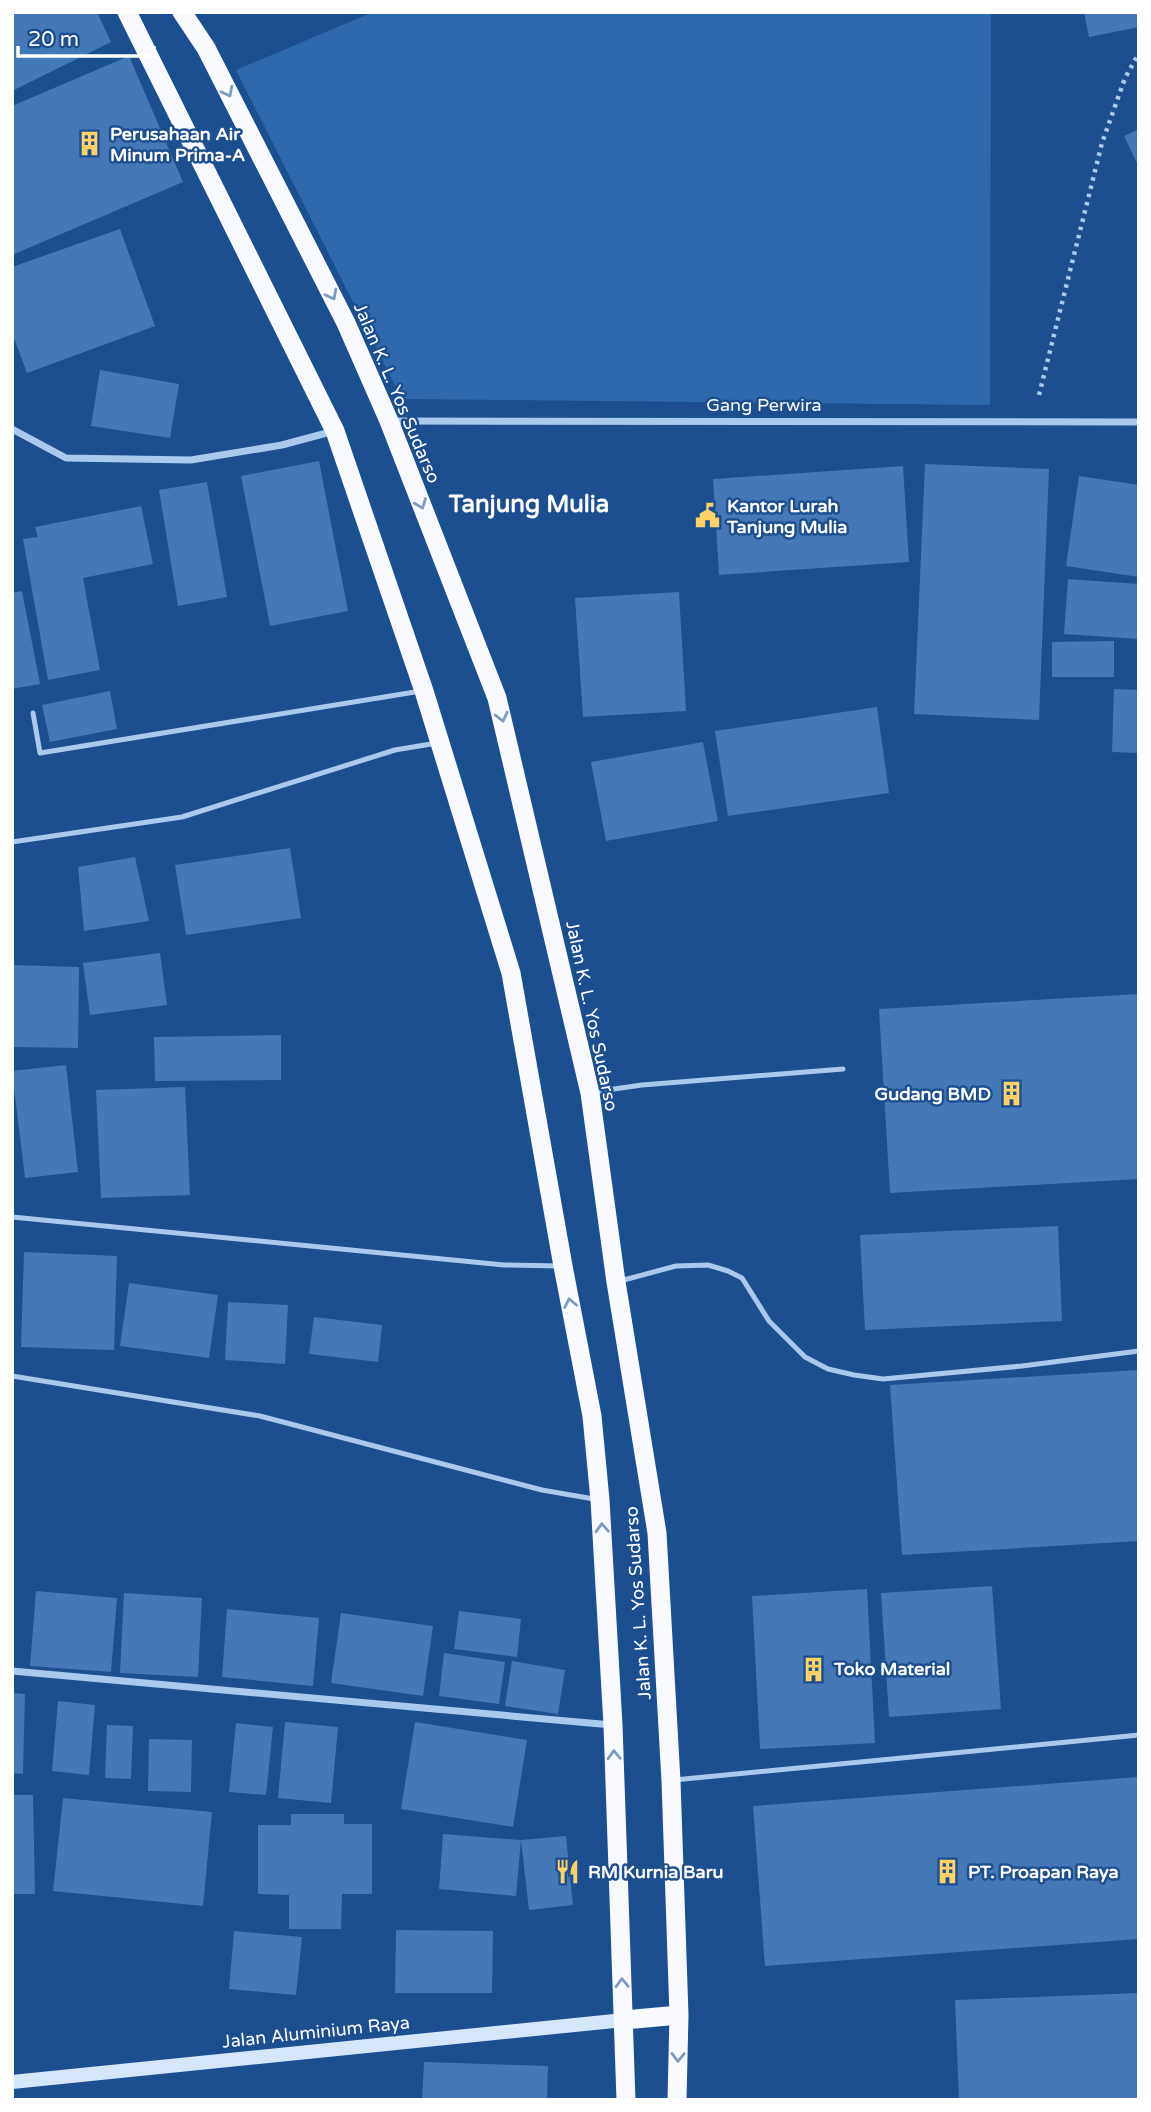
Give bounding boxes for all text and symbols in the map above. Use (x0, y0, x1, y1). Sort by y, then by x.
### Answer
scale bar (18, 14, 154, 58)
text: 20 m (28, 27, 79, 52)
one-way arrow (220, 85, 234, 97)
place label: Perusahaan Air Minum Prima-A (110, 123, 245, 166)
building icon: Perusahaan Air Minum Prima-A (76, 130, 104, 158)
one-way arrow (324, 288, 337, 300)
street label: Jalan K. L. Yos Sudarso (349, 299, 445, 487)
street label: Gang Perwira (706, 394, 822, 416)
district label: Tanjung Mulia (448, 490, 609, 519)
place label: Kantor Lurah Tanjung Mulia (726, 495, 847, 538)
one-way arrow (413, 497, 427, 509)
public building icon: Kantor Lurah Tanjung Mulia (693, 502, 721, 530)
one-way arrow (493, 710, 508, 722)
street label: Jalan K. L. Yos Sudarso (561, 919, 623, 1113)
building icon: Gudang BMD (997, 1080, 1025, 1108)
place label: Gudang BMD (875, 1083, 991, 1105)
one-way arrow (563, 1297, 578, 1309)
street label: Jalan K. L. Yos Sudarso (620, 1505, 656, 1701)
one-way arrow (595, 1522, 610, 1533)
building icon: Toko Material (800, 1655, 828, 1683)
place label: Toko Material (833, 1658, 950, 1680)
one-way arrow (607, 1749, 622, 1760)
restaurant icon: RM Kurnia Baru (554, 1858, 582, 1886)
building icon: PT. Proapan Raya (934, 1858, 962, 1886)
place label: RM Kurnia Baru (588, 1861, 724, 1883)
place label: PT. Proapan Raya (968, 1861, 1119, 1883)
one-way arrow (615, 1977, 630, 1988)
street label: Jalan Aluminium Raya (221, 2011, 411, 2053)
one-way arrow (670, 2053, 686, 2063)

